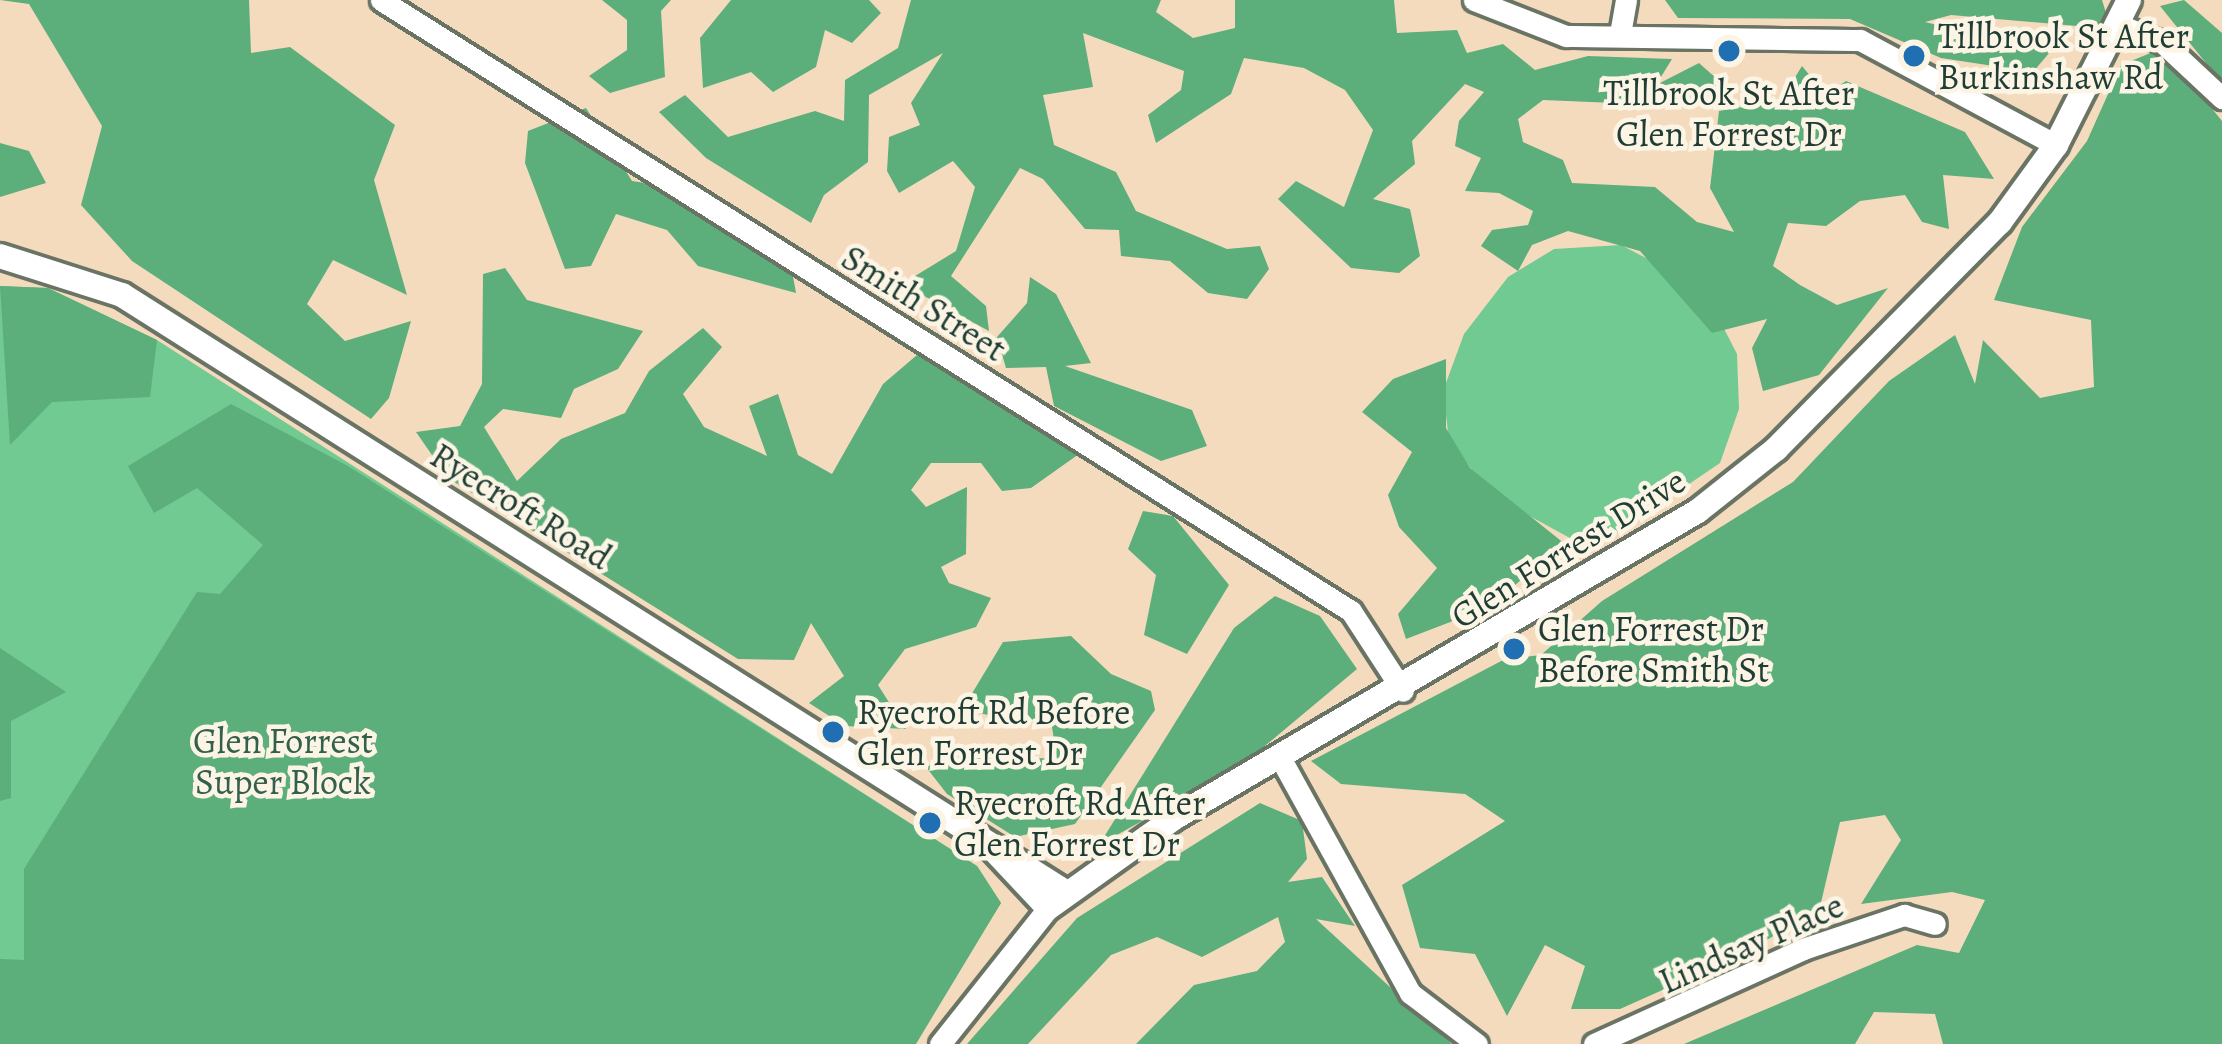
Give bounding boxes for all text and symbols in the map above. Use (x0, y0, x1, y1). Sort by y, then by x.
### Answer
place label: Tillbrook St After Burkinshaw Rd (1938, 13, 2189, 98)
marker: Tillbrook St After Glen Forrest Dr (1716, 38, 1742, 64)
marker: Tillbrook St After Burkinshaw Rd (1901, 43, 1927, 69)
place label: Tillbrook St After Glen Forrest Dr (1603, 70, 1855, 155)
street label: Smith Street (834, 236, 1014, 370)
street label: Ryecroft Road (423, 433, 619, 579)
street label: Glen Forrest Drive (1443, 459, 1693, 637)
place label: Glen Forrest Dr Before Smith St (1538, 606, 1769, 691)
marker: Glen Forrest Dr Before Smith St (1501, 636, 1527, 662)
place label: Ryecroft Rd Before Glen Forrest Dr (857, 689, 1130, 774)
park label: Glen Forrest Super Block (193, 718, 373, 803)
marker: Ryecroft Rd Before Glen Forrest Dr (820, 719, 846, 745)
place label: Ryecroft Rd After Glen Forrest Dr (954, 780, 1206, 865)
marker: Ryecroft Rd After Glen Forrest Dr (917, 810, 943, 836)
street label: Lindsay Place (1652, 883, 1850, 1003)

